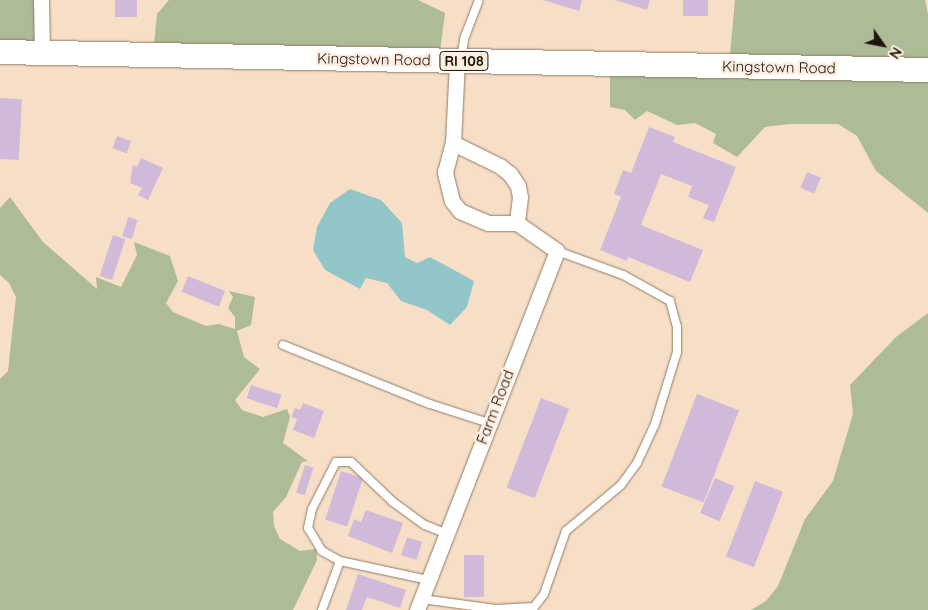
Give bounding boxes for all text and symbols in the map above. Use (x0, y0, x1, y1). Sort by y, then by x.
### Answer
north arrow (858, 20, 908, 70)
text: N (885, 44, 906, 62)
street label: Kingstown Road (317, 49, 431, 69)
road number: RI 108 (439, 49, 489, 72)
street label: Kingstown Road (722, 57, 836, 77)
street label: Farm Road (473, 367, 517, 447)

